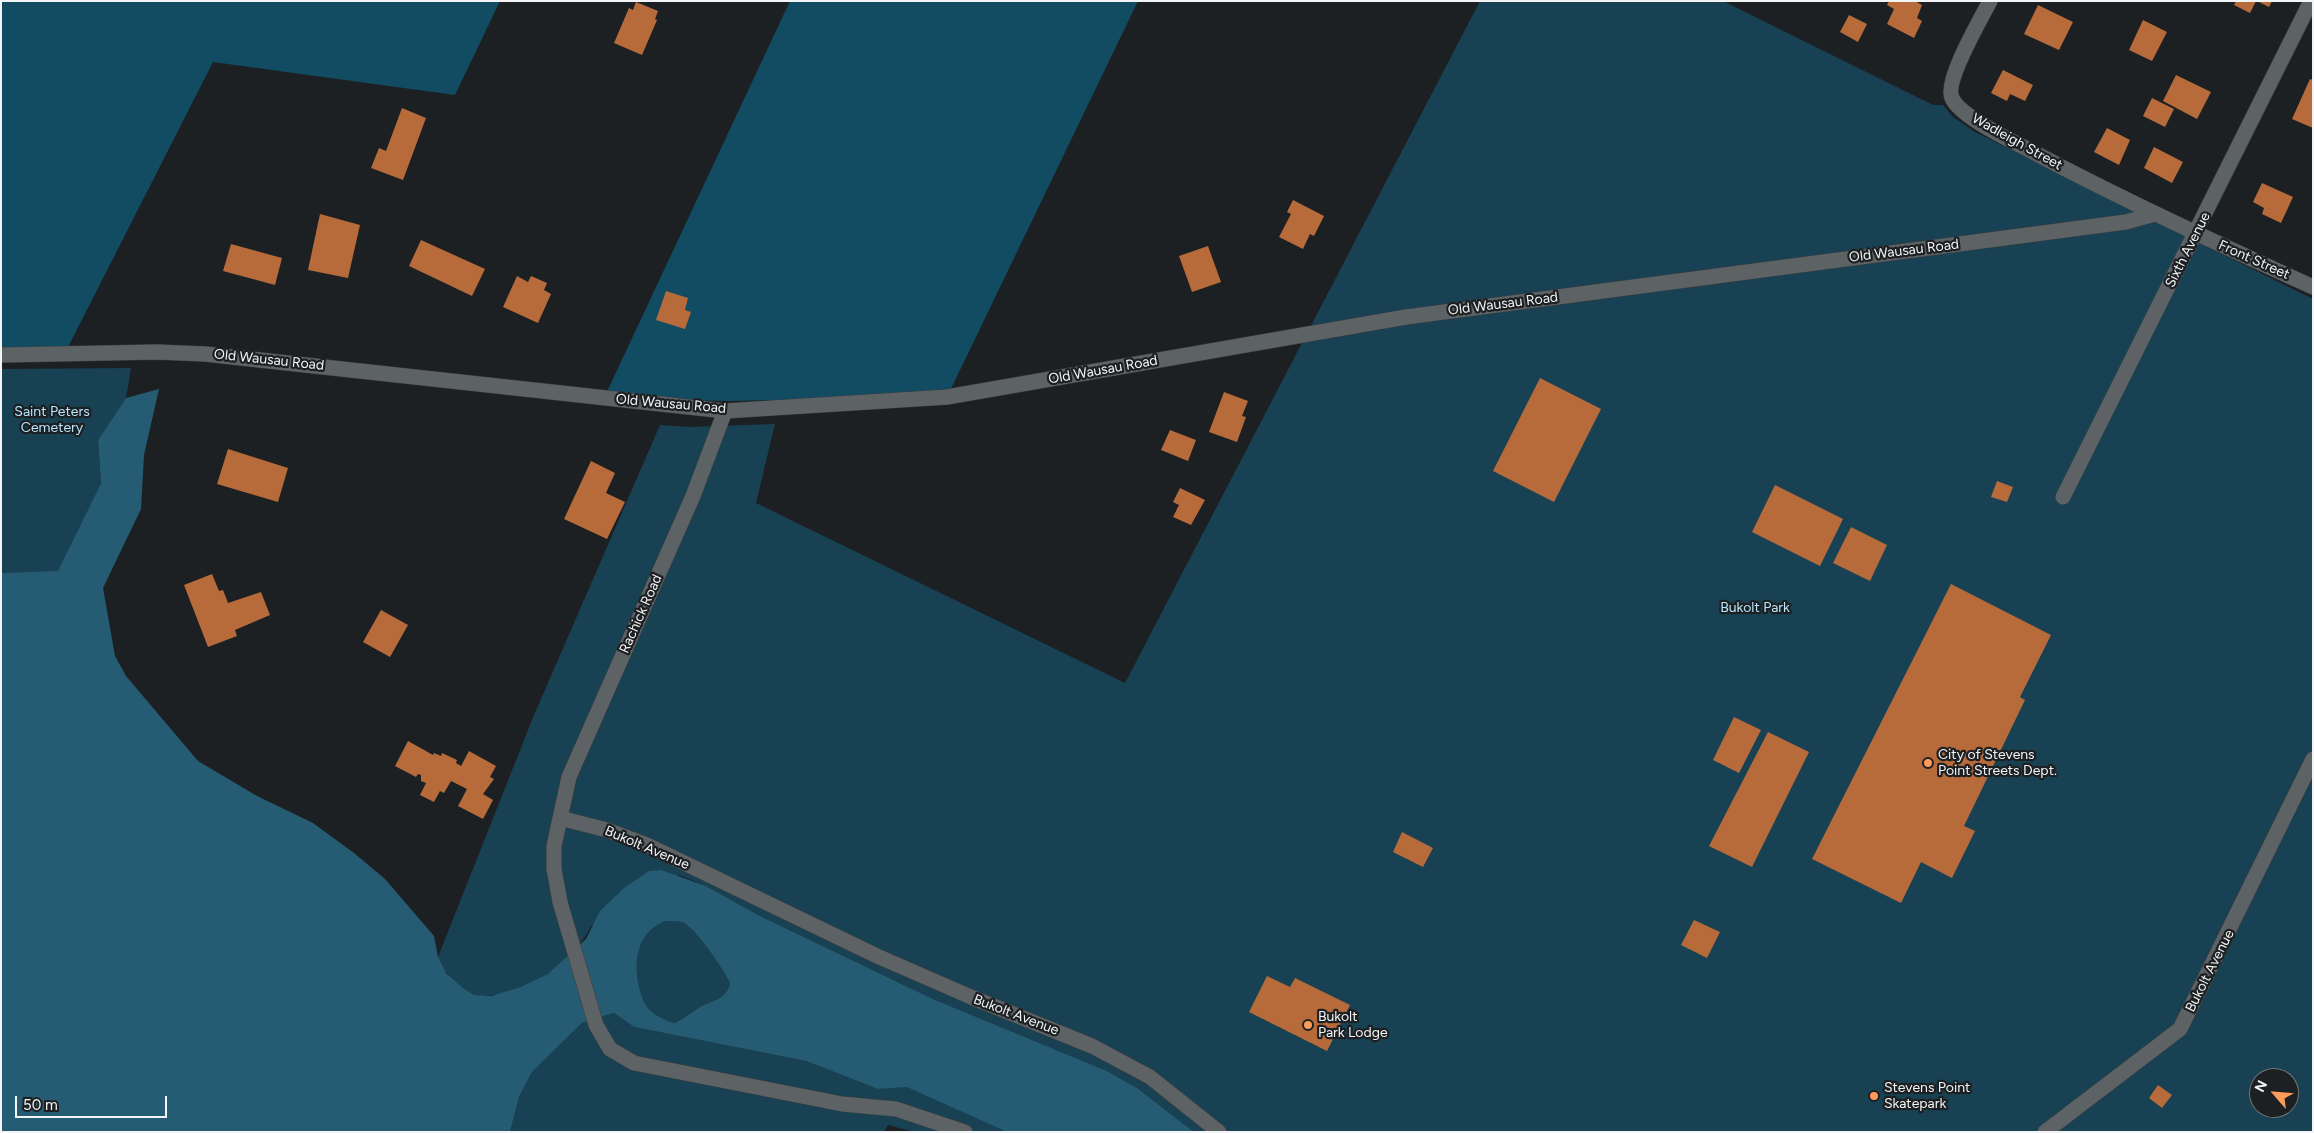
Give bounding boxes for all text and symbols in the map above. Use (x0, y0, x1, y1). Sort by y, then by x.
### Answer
street label: Wadleigh Street (1969, 110, 2065, 174)
street label: Sixth Avenue (2162, 209, 2214, 291)
street label: Old Wausau Road (1848, 236, 1960, 266)
street label: Front Street (2216, 237, 2292, 283)
street label: Old Wausau Road (1447, 289, 1559, 319)
street label: Old Wausau Road (213, 346, 325, 374)
street label: Old Wausau Road (1047, 352, 1159, 388)
street label: Old Wausau Road (615, 391, 727, 417)
park label: Saint Peters Cemetery (14, 404, 90, 437)
street label: Rachick Road (616, 572, 666, 656)
park label: Bukolt Park (1720, 600, 1790, 616)
place label: City of Stevens Point Streets Dept. (1938, 747, 2057, 780)
marker: City of Stevens Point Streets Dept. (1922, 757, 1934, 769)
street label: Bukolt Avenue (602, 823, 692, 873)
street label: Bukolt Avenue (2182, 927, 2238, 1015)
street label: Bukolt Avenue (971, 991, 1061, 1039)
place label: Bukolt Park Lodge (1318, 1009, 1388, 1042)
marker: Bukolt Park Lodge (1302, 1019, 1314, 1031)
north arrow (2249, 1068, 2299, 1118)
text: N (2251, 1078, 2271, 1095)
place label: Stevens Point Skatepark (1884, 1080, 1970, 1112)
scale bar (18, 1086, 170, 1118)
marker: Stevens Point Skatepark (1868, 1090, 1880, 1102)
text: 50 m (23, 1096, 58, 1114)

